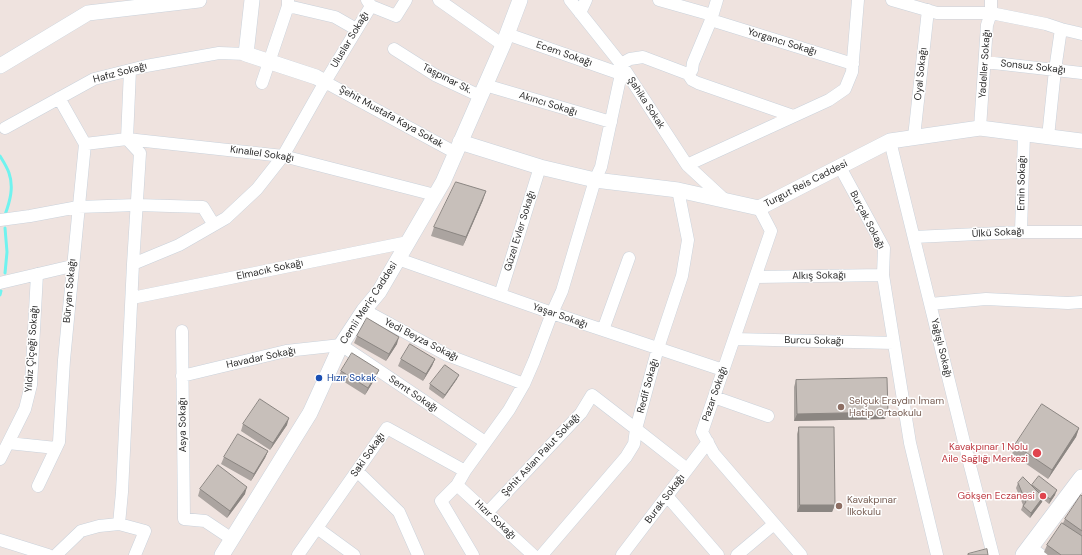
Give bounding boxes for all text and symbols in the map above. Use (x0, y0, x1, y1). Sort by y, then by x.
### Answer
street label: Uluslar Sokağı (328, 10, 372, 70)
street label: Yorgancı Sokağı (746, 26, 818, 58)
street label: Yadeller Sokağı (977, 29, 993, 99)
street label: Ecem Sokağı (534, 39, 594, 69)
street label: Oyal Sokağı (912, 47, 930, 101)
street label: Sonsuz Sokağı (1000, 58, 1066, 76)
street label: Hafız Sokağı (92, 60, 148, 86)
street label: Taşpınar Sk. (420, 61, 474, 97)
street label: Şahika Sokak (625, 75, 667, 131)
street label: Şehit Mustafa Kaya Sokak (337, 83, 445, 151)
street label: Akıncı Sokağı (517, 89, 579, 119)
street label: Kınalıel Sokağı (229, 144, 295, 164)
street label: Emin Sokağı (1016, 155, 1028, 211)
street label: Turgut Reis Caddesi (762, 158, 850, 210)
street label: Güzel Evler Sokağı (502, 189, 538, 273)
street label: Burçak Sokağı (847, 189, 887, 251)
street label: Ülkü Sokağı (972, 226, 1024, 240)
street label: Elmacık Sokağı (236, 257, 304, 283)
street label: Büryan Sokağı (61, 258, 79, 324)
street label: Cemii Meriç Caddesi (338, 259, 400, 347)
street label: Alkış Sokağı (792, 270, 846, 282)
street label: Yaşar Sokağı (531, 301, 589, 331)
street label: Yıldız Çiçeği Sokağı (23, 305, 41, 393)
street label: Yedi Beyza Sokağı (382, 316, 460, 364)
street label: Yağışlı Sokağı (928, 317, 954, 379)
street label: Burcu Sokağı (784, 334, 844, 348)
street label: Havadar Sokağı (225, 345, 297, 371)
street label: Redif Sokağı (635, 357, 661, 415)
street label: Pazar Sokağı (700, 365, 730, 423)
place label: Hızır Sokak (327, 372, 376, 384)
marker: Hızır Sokak (314, 373, 324, 383)
street label: Semt Sokağı (386, 373, 440, 415)
place label: Selçuk Eraydın İmam Hatip Ortaokulu (849, 395, 944, 418)
street label: Asya Sokağı (177, 398, 189, 452)
marker: Selçuk Eraydın İmam Hatip Ortaokulu (836, 402, 846, 412)
street label: Şehit Aslan Palut Sokağı (499, 411, 583, 499)
street label: Saki Sokağı (348, 431, 388, 479)
place label: Kavakpınar 1 Nolu Aile Sağlığı Merkezi (942, 441, 1028, 464)
marker: Kavakpınar 1 Nolu Aile Sağlığı Merkezi (1031, 447, 1043, 459)
street label: Burak Sokağı (643, 472, 687, 526)
place label: Gökşen Eczanesi (957, 490, 1035, 502)
marker: Gökşen Eczanesi (1038, 491, 1048, 501)
place label: Kavakpınar İlkokulu (847, 494, 897, 518)
street label: Hızır Sokağı (472, 498, 518, 542)
marker: Kavakpınar İlkokulu (834, 501, 844, 511)

